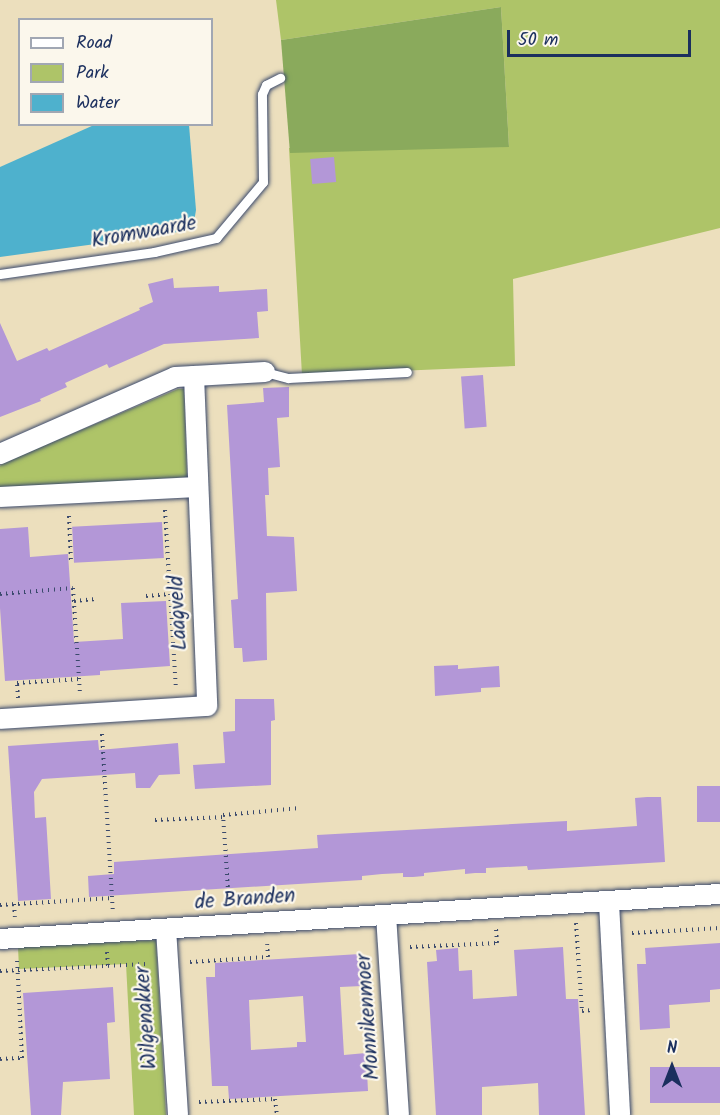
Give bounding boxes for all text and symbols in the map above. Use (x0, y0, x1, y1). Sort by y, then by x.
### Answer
legend (18, 18, 213, 126)
scale bar (510, 18, 694, 56)
text: 50 m (518, 26, 558, 55)
text: Road (76, 29, 112, 58)
text: Park (76, 59, 109, 88)
text: Water (76, 89, 120, 118)
street label: Kromwaarde (89, 211, 199, 255)
street label: Laagveld (164, 575, 194, 651)
street label: de Branden (194, 884, 296, 916)
street label: Monnikenmoer (352, 953, 386, 1081)
street label: Wilgenakker (131, 966, 163, 1070)
text: N (667, 1036, 677, 1061)
north arrow (642, 1037, 702, 1097)

